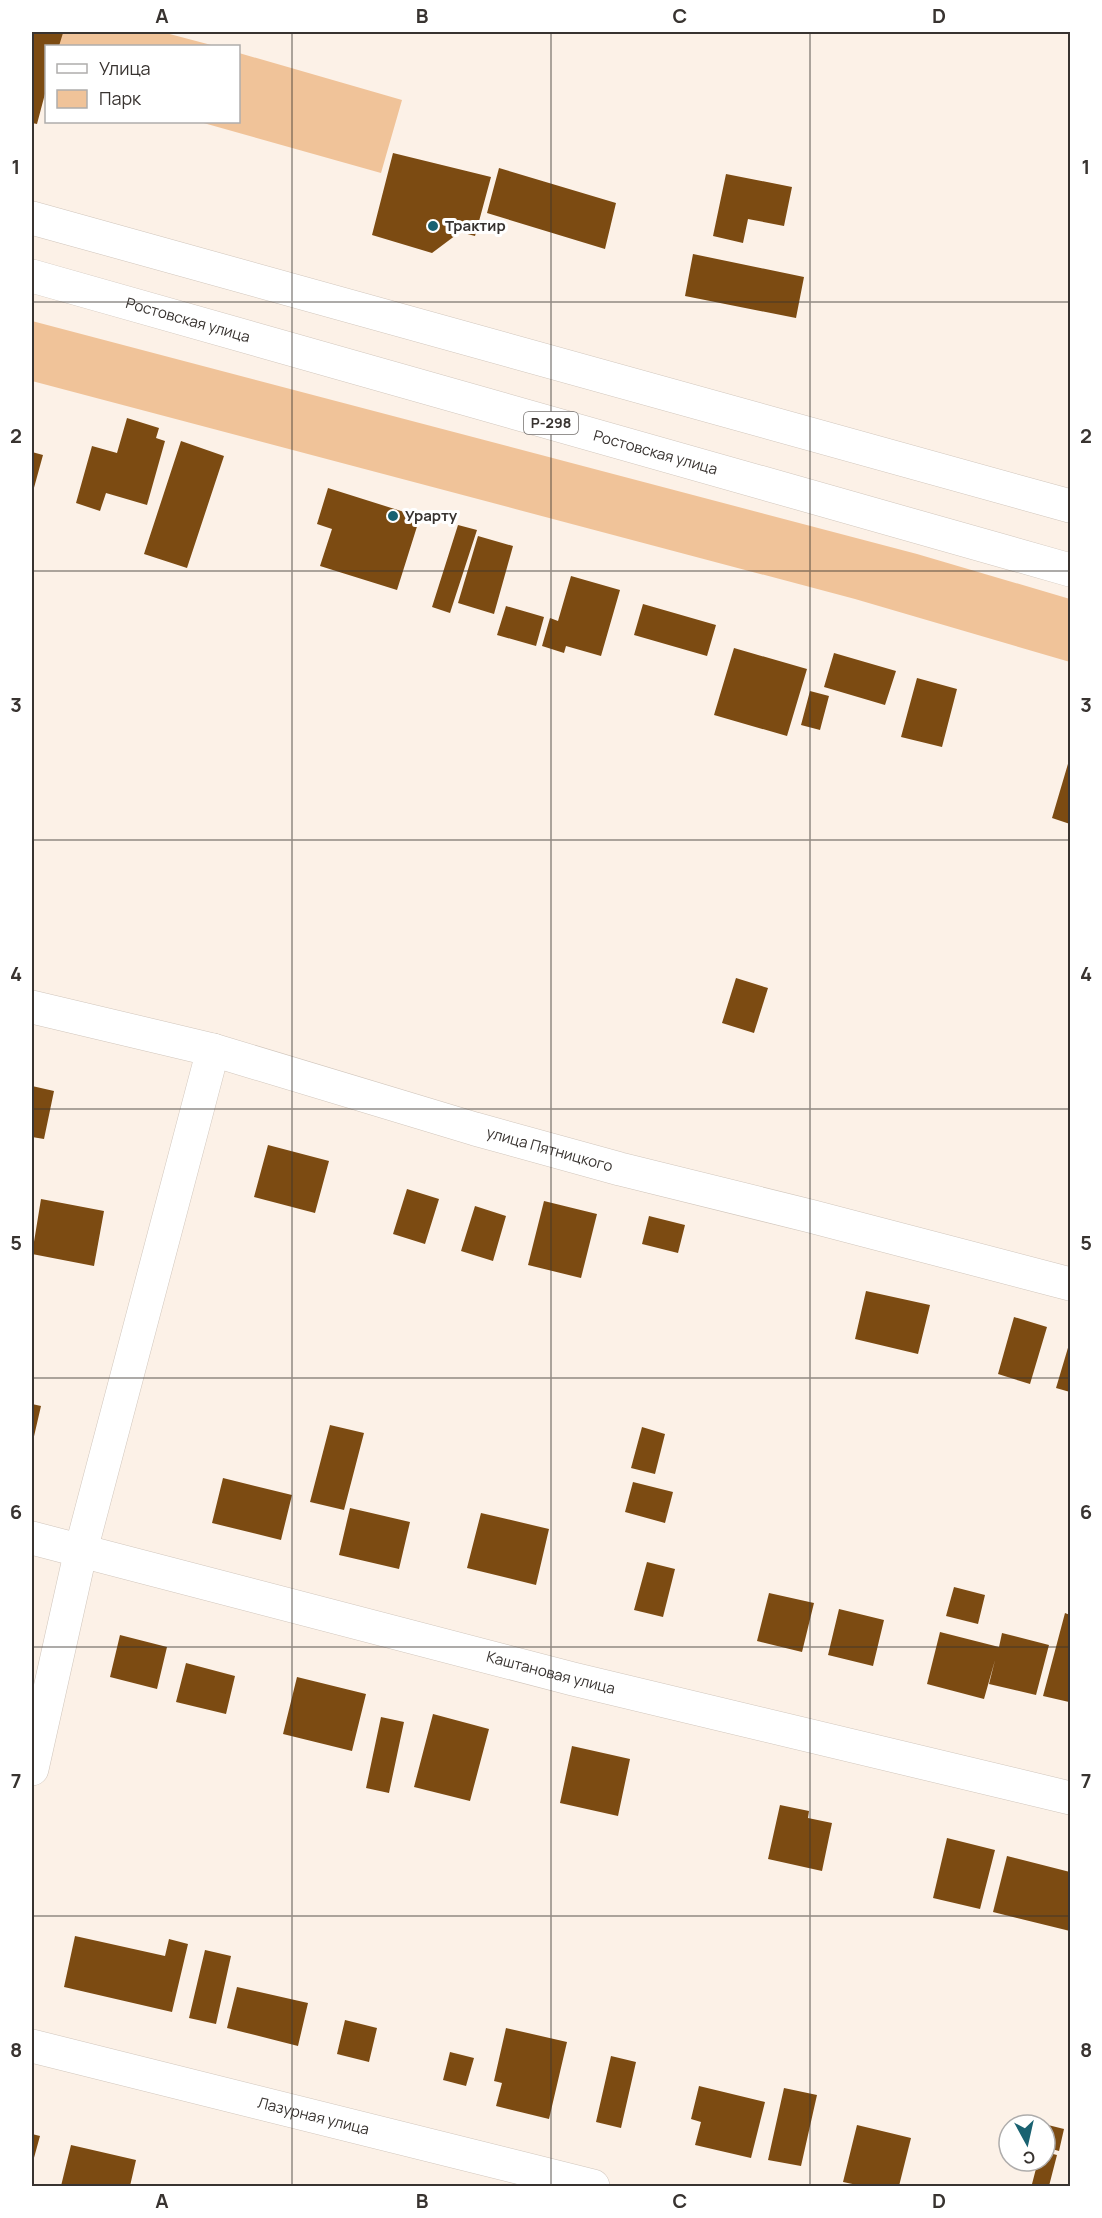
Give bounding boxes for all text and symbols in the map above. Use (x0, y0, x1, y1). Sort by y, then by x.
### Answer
text: A (155, 2, 169, 29)
text: B (416, 2, 429, 29)
text: C (673, 2, 687, 29)
text: D (932, 2, 946, 29)
legend (45, 45, 240, 123)
text: Улица (99, 56, 151, 80)
text: Парк (99, 86, 142, 110)
text: 1 (12, 153, 20, 180)
text: 1 (1082, 153, 1090, 180)
place label: Трактир (445, 215, 506, 236)
marker: Трактир (426, 219, 440, 233)
street label: Ростовская улица (123, 292, 253, 347)
road number: Р-298 (524, 412, 578, 434)
text: 2 (10, 422, 22, 449)
text: 2 (1080, 422, 1092, 449)
street label: Ростовская улица (591, 425, 720, 480)
place label: Урарту (405, 505, 458, 526)
marker: Урарту (386, 509, 400, 523)
text: 3 (10, 691, 22, 718)
text: 3 (1080, 691, 1092, 718)
text: 4 (10, 960, 22, 987)
text: 4 (1080, 960, 1092, 987)
street label: улица Пятницкого (484, 1122, 615, 1177)
text: 5 (10, 1229, 22, 1256)
text: 5 (1080, 1229, 1092, 1256)
text: 6 (10, 1498, 22, 1525)
text: 6 (1080, 1498, 1092, 1525)
street label: Каштановая улица (484, 1646, 617, 1699)
text: 7 (11, 1767, 21, 1794)
text: 7 (1081, 1767, 1091, 1794)
text: 8 (10, 2036, 22, 2063)
text: 8 (1080, 2036, 1092, 2063)
street label: Лазурная улица (256, 2092, 371, 2140)
north arrow (997, 2113, 1057, 2173)
text: С (1022, 2146, 1036, 2170)
text: A (155, 2187, 169, 2214)
text: B (416, 2187, 429, 2214)
text: C (673, 2187, 687, 2214)
text: D (932, 2187, 946, 2214)

